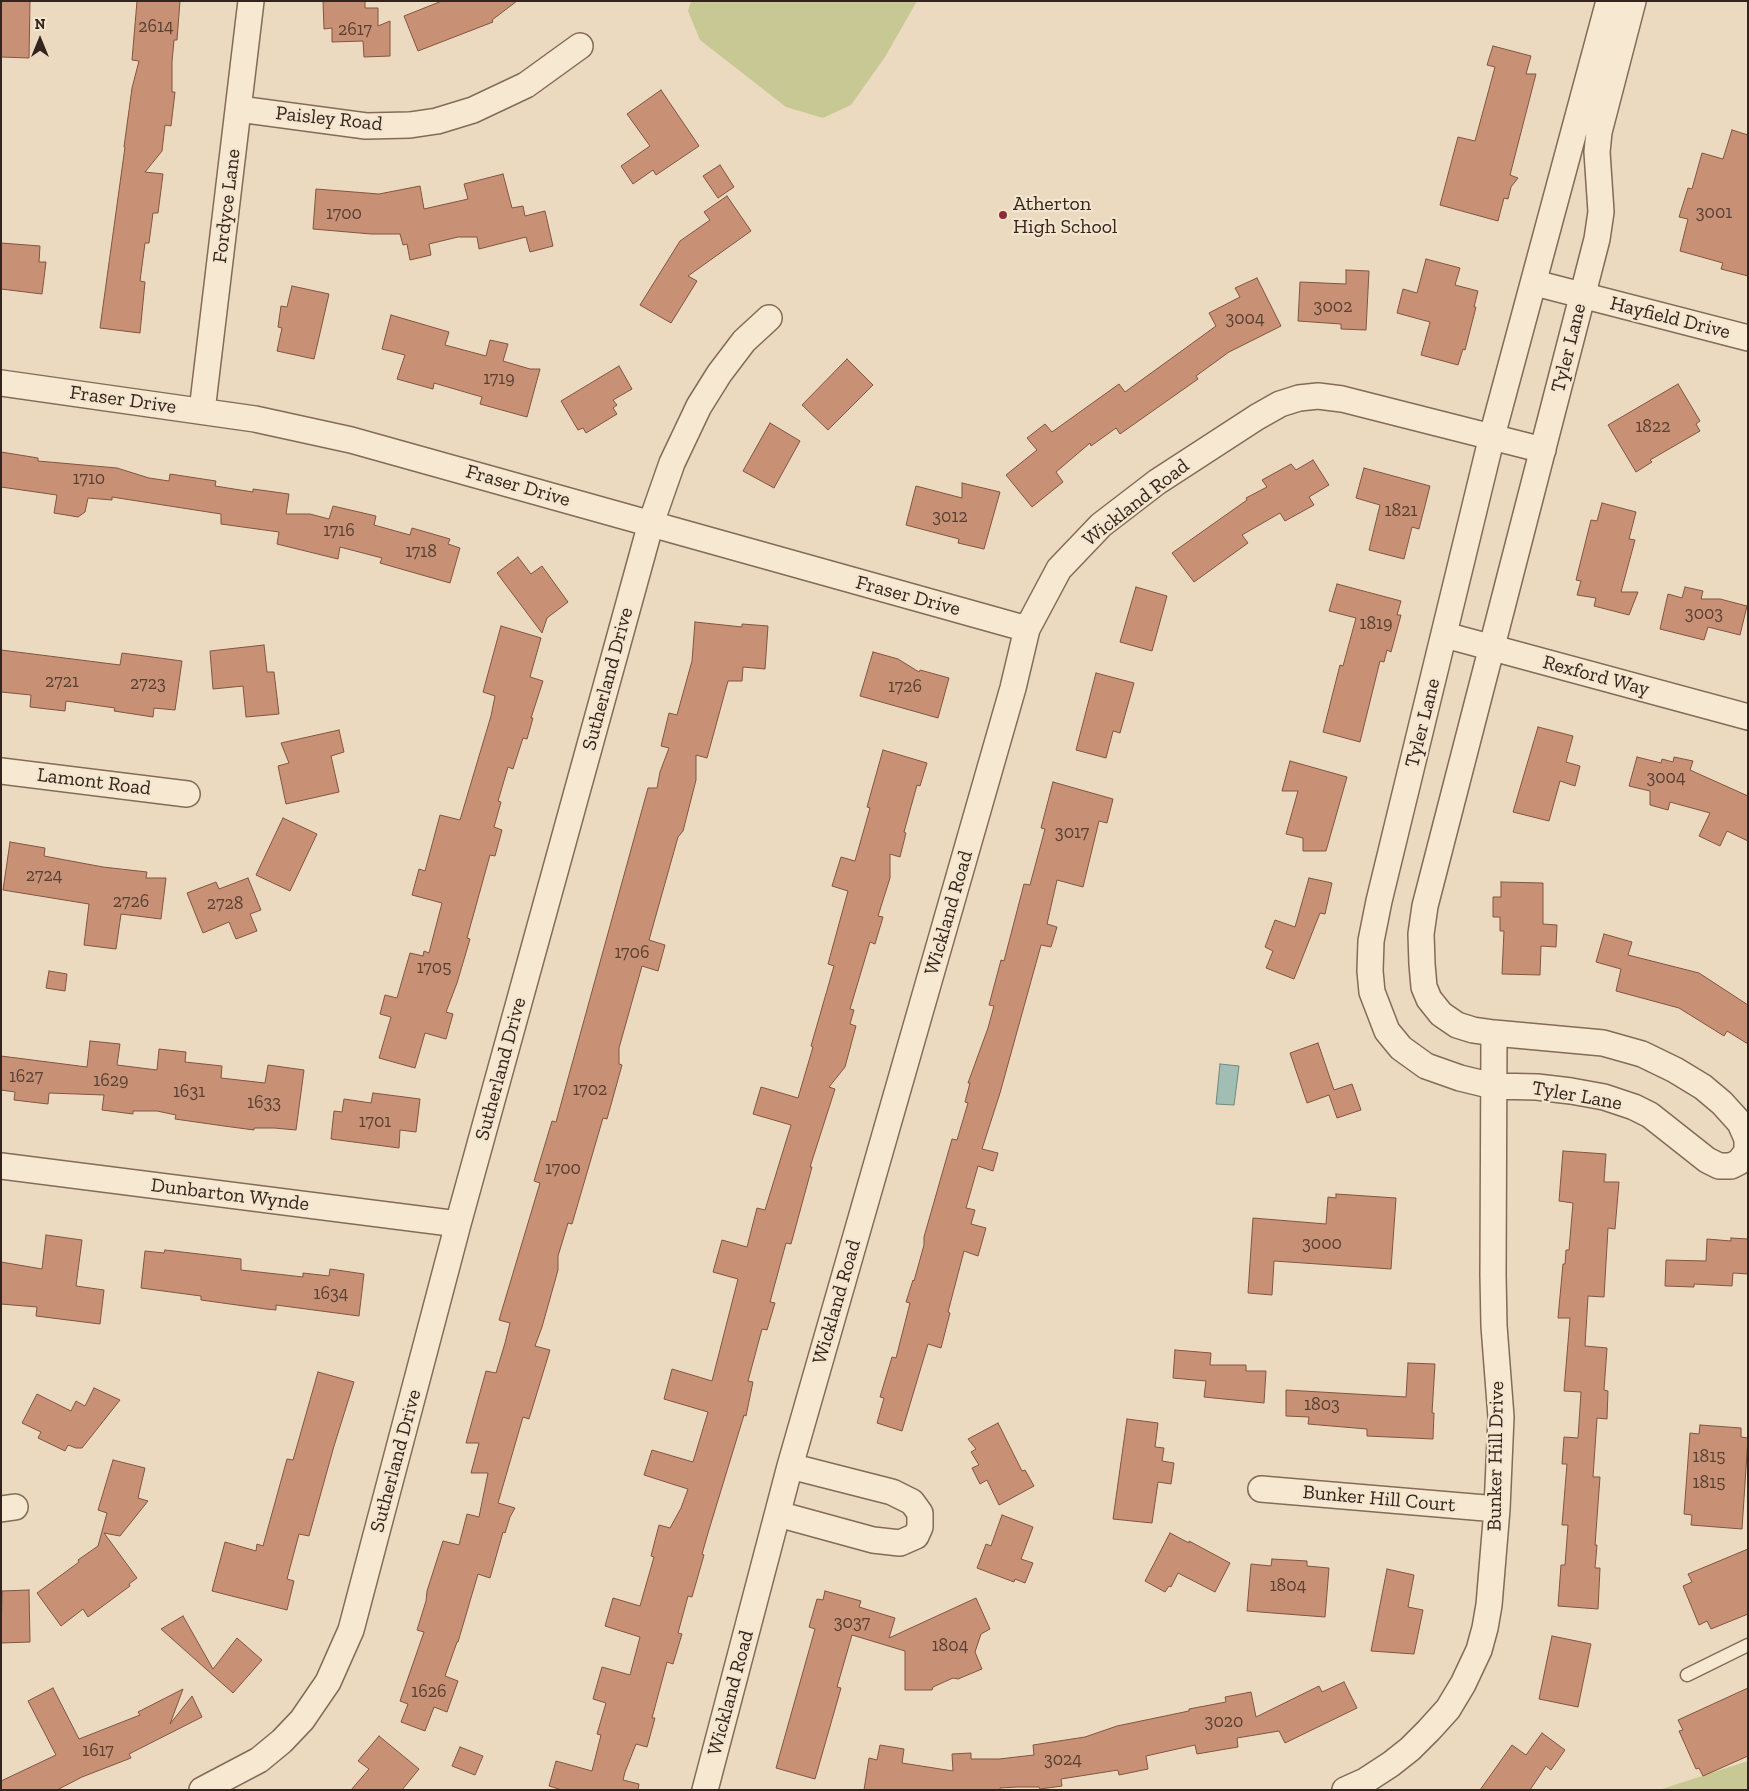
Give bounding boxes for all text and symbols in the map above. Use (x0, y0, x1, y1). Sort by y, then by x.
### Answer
north arrow (15, 15, 65, 65)
text: N (35, 16, 45, 33)
house number: 2614 (138, 16, 174, 38)
house number: 2617 (338, 19, 372, 41)
street label: Paisley Road (274, 101, 384, 137)
street label: Fordyce Lane (208, 148, 246, 264)
place label: Atherton High School (1013, 192, 1117, 239)
house number: 3001 (1696, 202, 1732, 224)
house number: 1700 (326, 203, 362, 225)
marker: Atherton High School (997, 209, 1009, 221)
street label: Hayfield Drive (1607, 291, 1733, 345)
house number: 3002 (1314, 296, 1352, 318)
street label: Tyler Lane (1546, 301, 1592, 395)
house number: 3004 (1225, 308, 1265, 330)
house number: 1719 (483, 368, 515, 390)
street label: Fraser Drive (68, 381, 178, 419)
house number: 1822 (1635, 416, 1671, 438)
street label: Wickland Road (1078, 454, 1194, 552)
street label: Fraser Drive (463, 460, 573, 512)
house number: 1710 (73, 468, 105, 490)
house number: 1821 (1385, 500, 1417, 522)
house number: 3012 (932, 506, 968, 528)
house number: 1716 (323, 520, 355, 542)
house number: 1718 (405, 541, 437, 563)
street label: Fraser Drive (853, 571, 963, 621)
house number: 3003 (1685, 603, 1723, 625)
street label: Sutherland Drive (577, 605, 639, 753)
house number: 1819 (1359, 613, 1393, 635)
street label: Rexford Way (1540, 650, 1652, 702)
house number: 2721 (45, 671, 79, 693)
house number: 2723 (130, 673, 166, 695)
house number: 1726 (888, 676, 922, 698)
street label: Tyler Lane (1400, 676, 1446, 770)
street label: Lamont Road (36, 763, 152, 801)
house number: 3004 (1646, 767, 1686, 789)
house number: 3017 (1055, 822, 1089, 844)
street label: Wickland Road (920, 848, 978, 978)
house number: 2724 (26, 865, 62, 887)
house number: 2726 (113, 891, 149, 913)
house number: 2728 (207, 893, 243, 915)
house number: 1706 (614, 942, 650, 964)
house number: 1705 (417, 957, 451, 979)
street label: Sutherland Drive (470, 995, 532, 1143)
house number: 1627 (9, 1066, 43, 1088)
house number: 1629 (93, 1070, 129, 1092)
street label: Tyler Lane (1530, 1076, 1624, 1116)
house number: 1702 (573, 1079, 607, 1101)
house number: 1631 (173, 1081, 205, 1103)
house number: 1633 (247, 1092, 281, 1114)
house number: 1701 (359, 1111, 391, 1133)
house number: 1700 (545, 1158, 581, 1180)
street label: Dunbarton Wynde (149, 1173, 311, 1217)
house number: 3000 (1302, 1233, 1342, 1255)
street label: Wickland Road (808, 1237, 866, 1367)
house number: 1634 (314, 1283, 348, 1305)
street label: Bunker Hill Drive (1483, 1381, 1509, 1531)
street label: Sutherland Drive (365, 1387, 427, 1535)
house number: 1803 (1304, 1394, 1340, 1416)
house number: 1815 (1693, 1446, 1725, 1468)
house number: 1815 (1693, 1472, 1725, 1494)
street label: Bunker Hill Court (1302, 1480, 1456, 1518)
house number: 1804 (1270, 1575, 1306, 1597)
house number: 3037 (834, 1612, 870, 1634)
street label: Wickland Road (703, 1628, 759, 1758)
house number: 1804 (932, 1635, 968, 1657)
house number: 1626 (411, 1681, 447, 1703)
house number: 3020 (1205, 1711, 1243, 1733)
house number: 1617 (82, 1740, 114, 1762)
house number: 3024 (1044, 1749, 1082, 1771)

